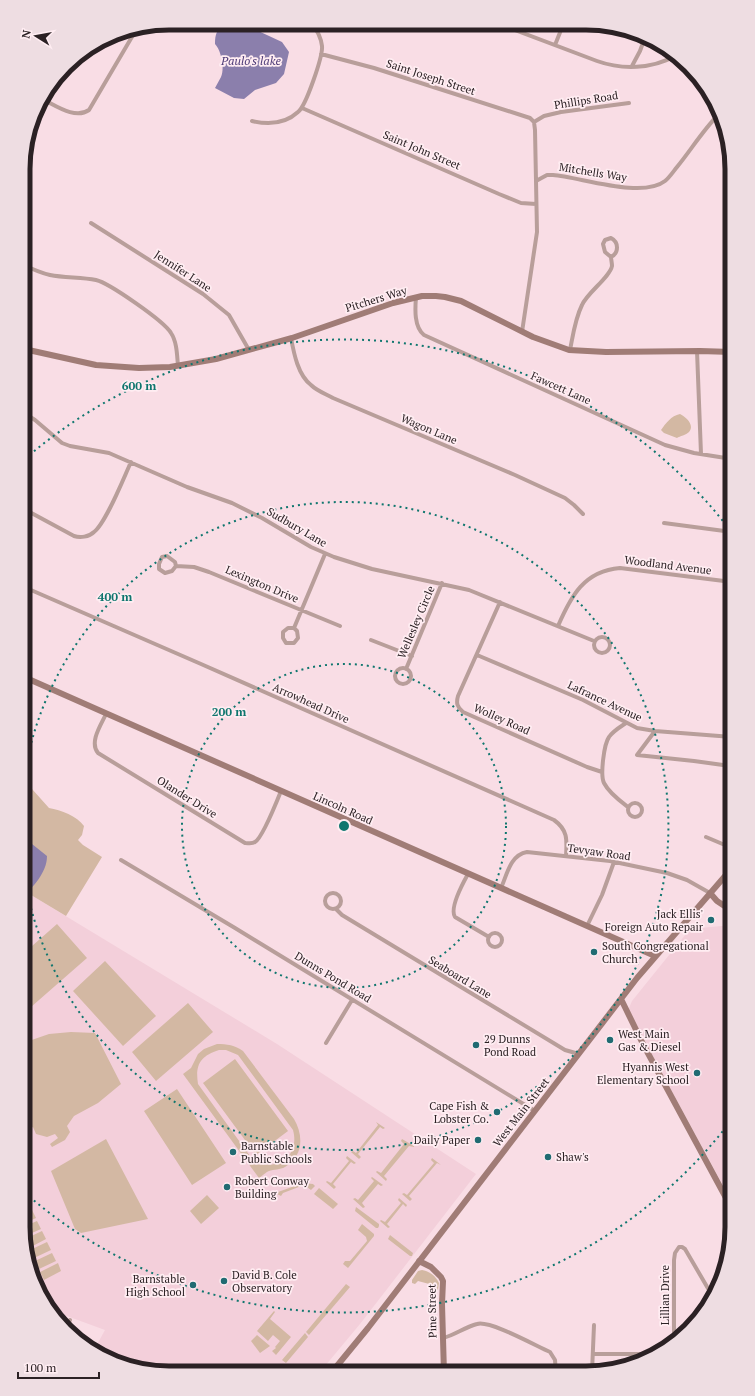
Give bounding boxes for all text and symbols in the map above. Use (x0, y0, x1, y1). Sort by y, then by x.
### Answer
north arrow (16, 16, 56, 56)
text: N (19, 28, 34, 40)
water label: Paulo's lake (220, 53, 281, 68)
street label: Saint Joseph Street (385, 56, 477, 98)
street label: Phillips Road (553, 88, 619, 112)
street label: Saint John Street (381, 127, 463, 173)
street label: Mitchells Way (558, 160, 628, 184)
street label: Jennifer Lane (152, 247, 215, 295)
street label: Pitchers Way (344, 283, 409, 315)
street label: Fawcett Lane (529, 369, 594, 408)
text: 600 m (122, 378, 156, 393)
street label: Wagon Lane (399, 411, 460, 447)
street label: Sudbury Lane (265, 504, 330, 550)
street label: Woodland Avenue (624, 553, 713, 577)
street label: Lexington Drive (223, 562, 301, 606)
street label: Wellesley Circle (394, 583, 438, 660)
text: 400 m (98, 589, 132, 604)
street label: Lafrance Avenue (566, 678, 645, 725)
street label: Arrowhead Drive (270, 680, 352, 726)
street label: Wolley Road (472, 700, 532, 738)
text: 200 m (212, 704, 246, 719)
street label: Olander Drive (154, 773, 220, 821)
street label: Lincoln Road (311, 789, 375, 827)
centre of rings (337, 819, 351, 833)
street label: Tevyaw Road (566, 841, 632, 863)
place label: Jack Ellis' Foreign Auto Repair (605, 907, 704, 934)
marker: Jack Ellis' Foreign Auto Repair (706, 915, 716, 925)
place label: South Congregational Church (602, 939, 709, 966)
marker: South Congregational Church (589, 947, 599, 957)
street label: Dunns Pond Road (292, 949, 374, 1005)
street label: Seaboard Lane (426, 953, 495, 1002)
place label: West Main Gas & Diesel (618, 1027, 681, 1054)
place label: 29 Dunns Pond Road (484, 1032, 536, 1059)
marker: West Main Gas & Diesel (605, 1035, 615, 1045)
marker: 29 Dunns Pond Road (471, 1040, 481, 1050)
place label: Hyannis West Elementary School (597, 1060, 689, 1087)
marker: Hyannis West Elementary School (692, 1068, 702, 1078)
street label: West Main Street (490, 1075, 552, 1149)
place label: Cape Fish & Lobster Co. (429, 1099, 489, 1126)
marker: Cape Fish & Lobster Co. (492, 1107, 502, 1117)
place label: Daily Paper (414, 1133, 471, 1147)
marker: Daily Paper (473, 1135, 483, 1145)
place label: Barnstable Public Schools (241, 1139, 312, 1166)
marker: Barnstable Public Schools (228, 1147, 238, 1157)
place label: Shaw's (556, 1150, 589, 1164)
marker: Shaw's (543, 1152, 553, 1162)
place label: Robert Conway Building (235, 1174, 309, 1201)
marker: Robert Conway Building (222, 1182, 232, 1192)
street label: Lillian Drive (658, 1264, 672, 1325)
place label: David B. Cole Observatory (232, 1268, 297, 1295)
place label: Barnstable High School (126, 1272, 185, 1299)
marker: David B. Cole Observatory (219, 1276, 229, 1286)
marker: Barnstable High School (188, 1280, 198, 1290)
street label: Pine Street (425, 1284, 439, 1338)
scale bar (18, 1354, 99, 1380)
text: 100 m (24, 1360, 57, 1375)

